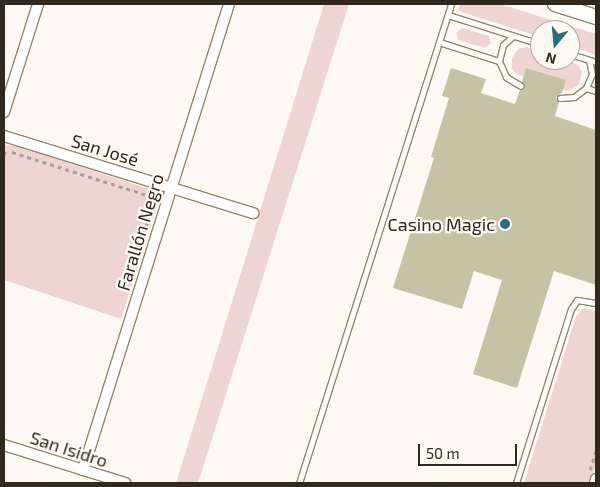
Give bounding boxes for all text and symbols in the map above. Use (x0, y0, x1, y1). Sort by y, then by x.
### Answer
north arrow (530, 20, 580, 70)
text: N (543, 49, 558, 68)
street label: San José (69, 129, 141, 171)
street label: Farallón Negro (112, 171, 168, 293)
place label: Casino Magic (388, 213, 495, 235)
marker: Casino Magic (499, 218, 511, 230)
street label: San Isidro (27, 426, 111, 472)
scale bar (420, 434, 519, 466)
text: 50 m (426, 444, 460, 462)

